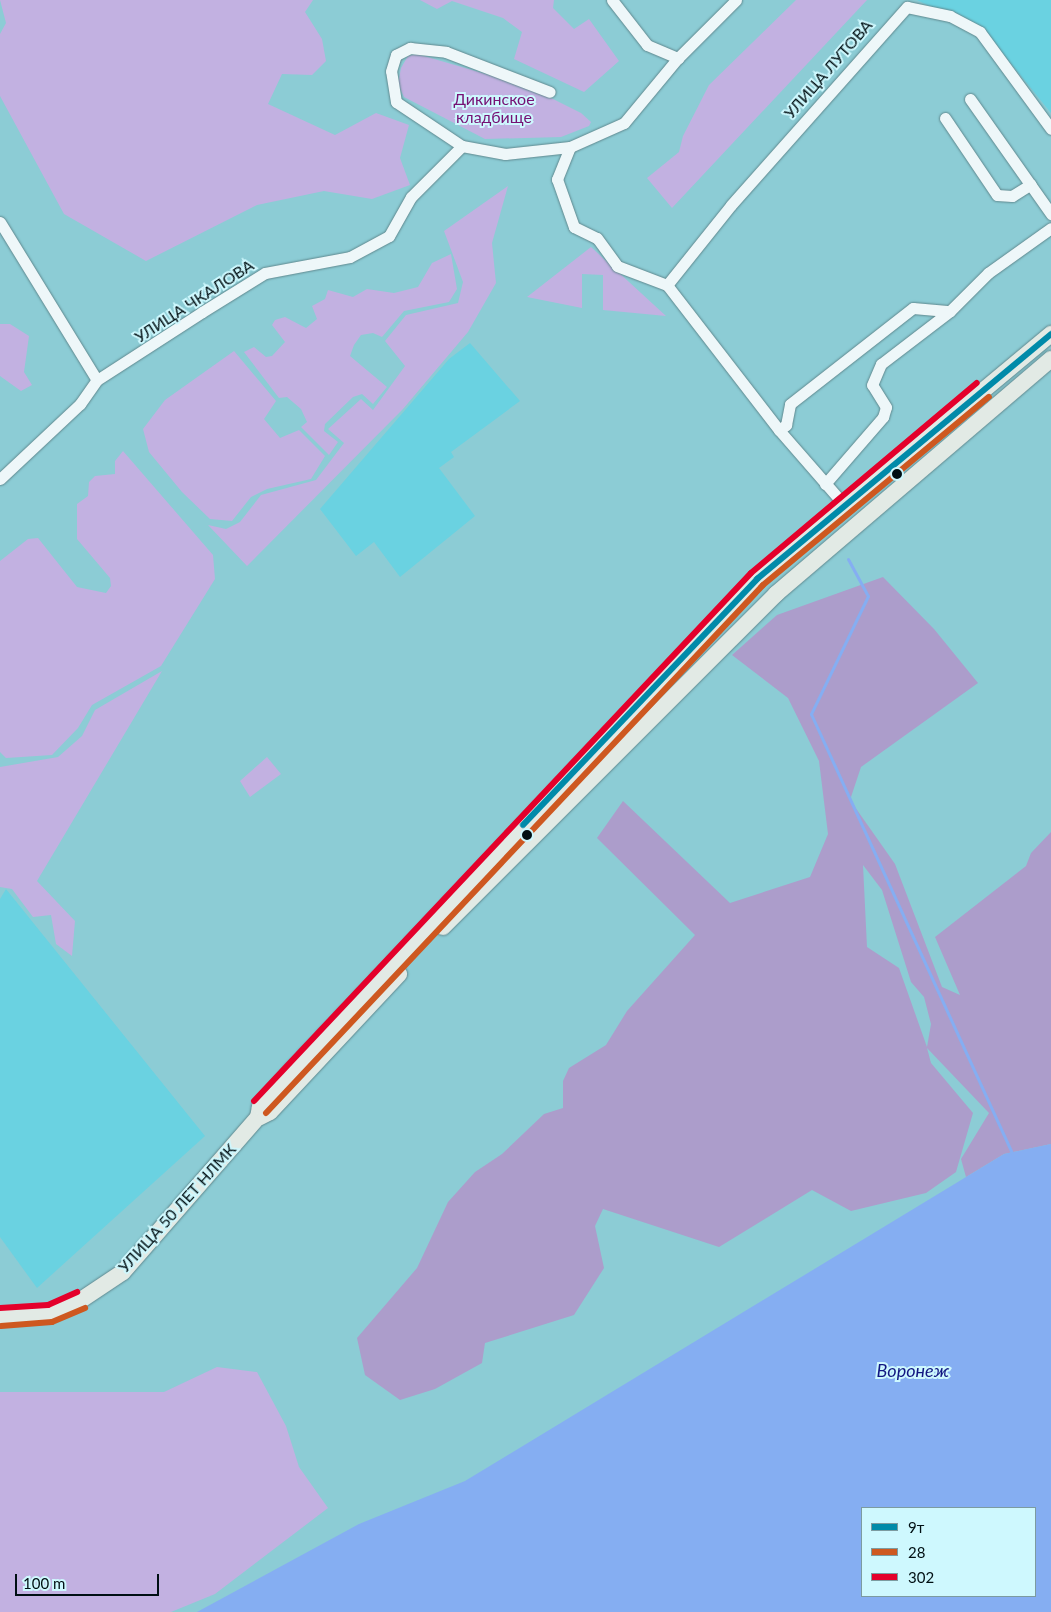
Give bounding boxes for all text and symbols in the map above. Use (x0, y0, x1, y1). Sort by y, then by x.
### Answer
street label: УЛИЦА ЛУТОВА (780, 16, 876, 122)
park label: Дикинское кладбище (453, 89, 535, 127)
street label: УЛИЦА ЧКАЛОВА (131, 255, 257, 347)
unlabelled marker (892, 469, 902, 479)
unlabelled marker (522, 830, 532, 840)
street label: УЛИЦА 50 ЛЕТ НЛМК (114, 1140, 240, 1276)
water label: Воронеж (877, 1359, 949, 1381)
legend (861, 1507, 1036, 1597)
text: 9т (908, 1518, 924, 1536)
text: 28 (908, 1543, 925, 1561)
scale bar (18, 1564, 161, 1596)
text: 302 (908, 1568, 934, 1586)
text: 100 m (23, 1574, 65, 1592)

